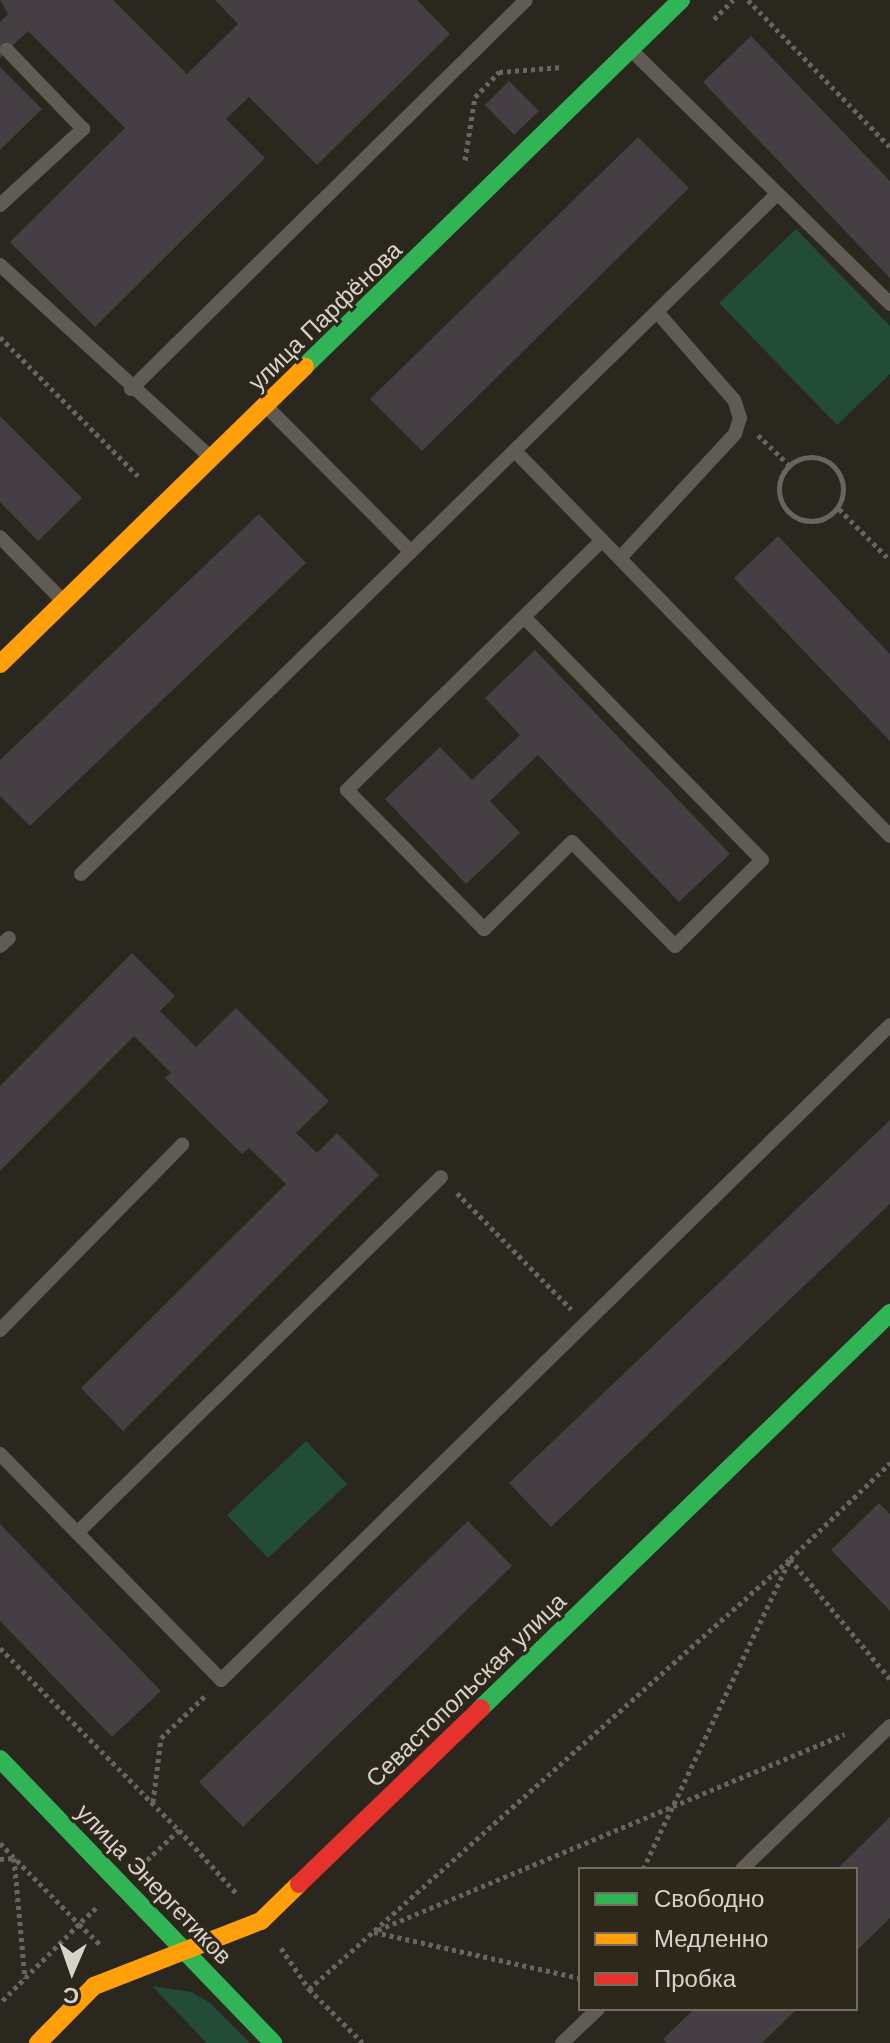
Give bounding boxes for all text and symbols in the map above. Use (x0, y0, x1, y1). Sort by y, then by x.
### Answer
street label: улица Парфёнова (242, 235, 408, 397)
street label: Севастопольская улица (360, 1587, 572, 1793)
street label: улица Энергетиков (70, 1798, 238, 1970)
legend (578, 1867, 858, 2011)
text: Свободно (654, 1885, 764, 1912)
text: Медленно (654, 1925, 768, 1952)
north arrow (32, 1931, 112, 2011)
text: Пробка (654, 1965, 736, 1992)
text: С (63, 1983, 80, 2008)

